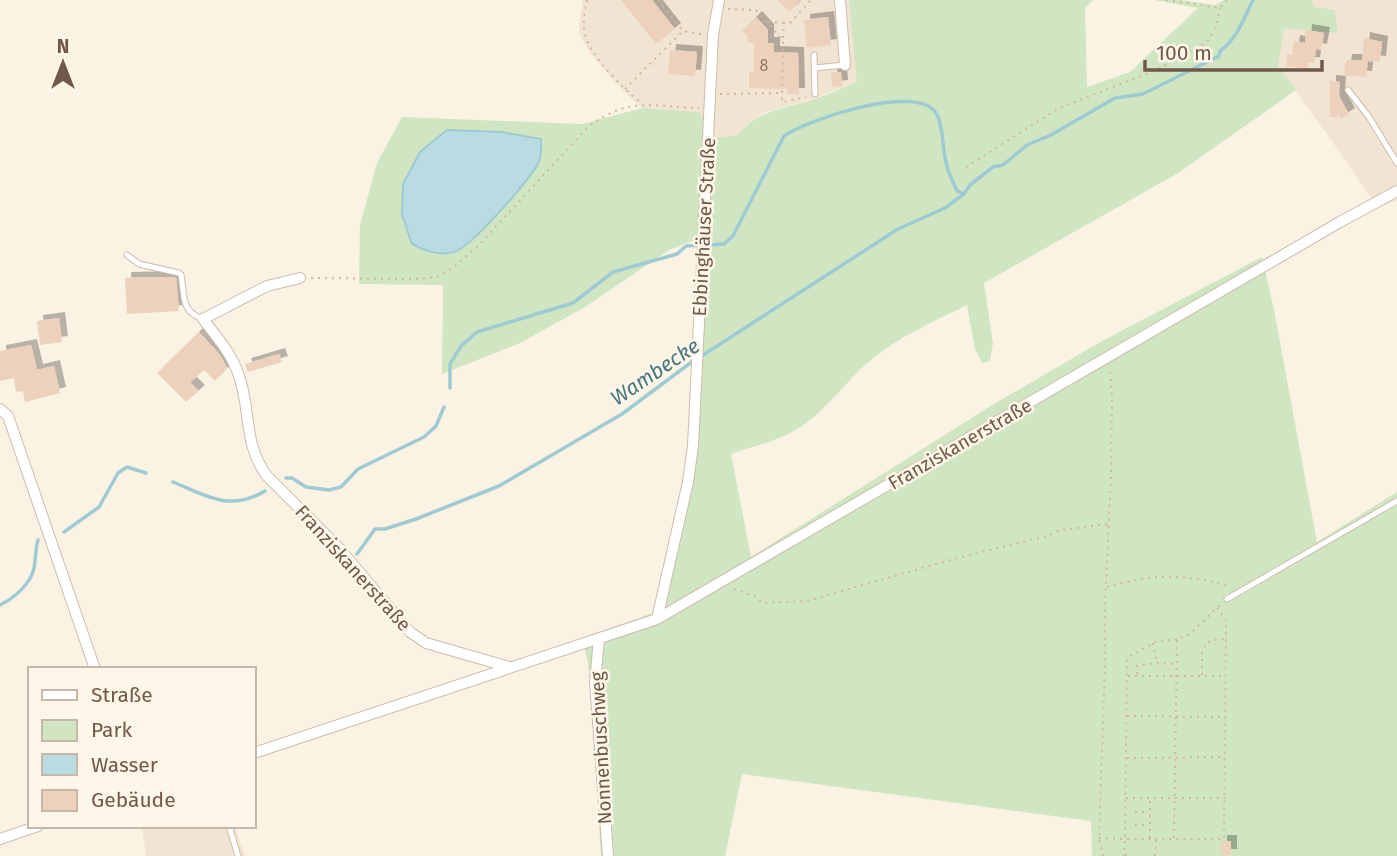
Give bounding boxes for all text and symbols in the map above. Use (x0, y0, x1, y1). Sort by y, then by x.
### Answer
north arrow (28, 28, 98, 98)
scale bar (1145, 28, 1322, 72)
text: N (57, 35, 69, 58)
text: 100 m (1156, 40, 1212, 66)
house number: 8 (760, 56, 769, 75)
street label: Ebbinghäuser Straße (688, 137, 720, 317)
water label: Wambecke (605, 333, 705, 411)
street label: Franziskanerstraße (884, 394, 1036, 494)
street label: Franziskanerstraße (290, 500, 416, 636)
legend (28, 667, 256, 828)
street label: Nonnenbuschweg (586, 671, 616, 825)
text: Straße (91, 682, 153, 708)
text: Park (91, 717, 133, 743)
text: Wasser (91, 752, 158, 778)
text: Gebäude (91, 787, 176, 813)

